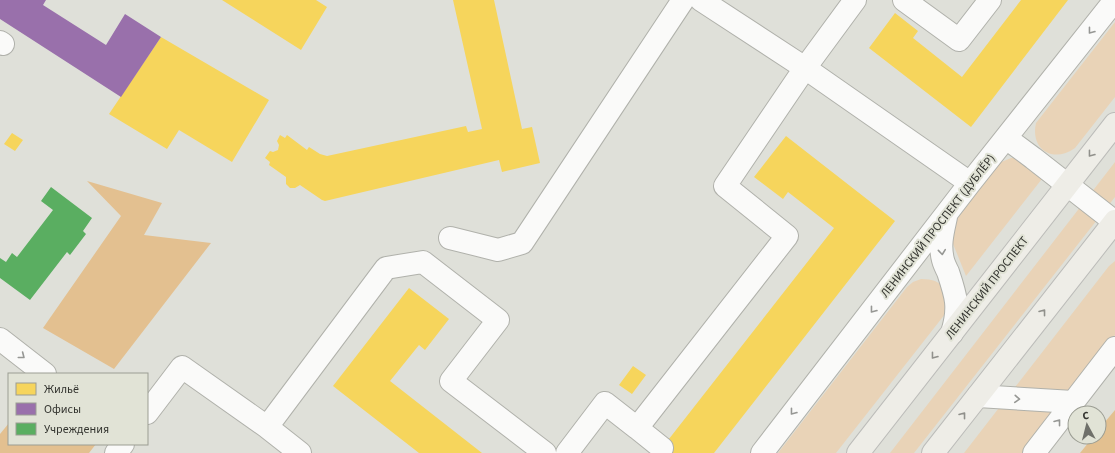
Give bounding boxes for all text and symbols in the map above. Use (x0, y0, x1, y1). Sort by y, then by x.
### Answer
one-way arrow (1088, 26, 1095, 33)
one-way arrow (1089, 150, 1096, 157)
street label: ЛЕНИНСКИЙ ПРОСПЕКТ (ДУБЛЁР) (878, 152, 998, 300)
street label: ЛЕНИНСКИЙ ПРОСПЕКТ (942, 234, 1032, 342)
one-way arrow (937, 249, 946, 255)
one-way arrow (870, 305, 877, 312)
one-way arrow (1039, 310, 1046, 317)
one-way arrow (18, 352, 25, 359)
one-way arrow (931, 352, 938, 359)
legend (8, 373, 148, 445)
text: Жильё (44, 381, 79, 398)
one-way arrow (1013, 394, 1020, 403)
text: Офисы (44, 401, 81, 418)
north arrow (1067, 405, 1107, 445)
one-way arrow (791, 408, 798, 415)
text: С (1082, 408, 1091, 423)
one-way arrow (958, 412, 965, 419)
one-way arrow (1053, 420, 1060, 427)
text: Учреждения (44, 421, 109, 438)

